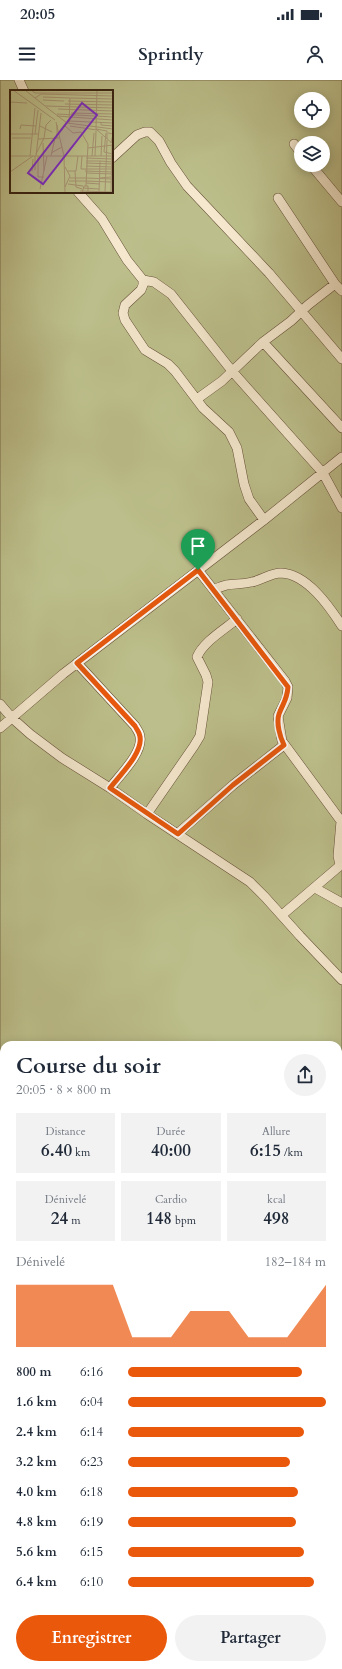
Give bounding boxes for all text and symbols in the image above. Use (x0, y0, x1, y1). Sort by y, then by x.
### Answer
text: 20:05 (20, 4, 55, 24)
text: Sprintly (138, 42, 204, 67)
icon: menu (16, 43, 38, 65)
icon: person (304, 43, 326, 65)
inset map (10, 90, 113, 193)
map controls (294, 92, 330, 172)
button: locate (294, 92, 330, 128)
button: layers (294, 136, 330, 172)
pin (181, 529, 215, 570)
icon: arrive (187, 535, 209, 557)
text: Course du soir (16, 1051, 161, 1081)
button: share (284, 1054, 326, 1096)
text: 20:05 · 8 × 800 m (16, 1081, 111, 1099)
text: Distance (46, 1124, 86, 1139)
text: Durée (157, 1124, 185, 1139)
text: Allure (262, 1124, 291, 1139)
text: 6.40 (41, 1139, 72, 1162)
text: 40:00 (151, 1139, 191, 1162)
text: 6:15 (250, 1139, 281, 1162)
text: km (72, 1145, 90, 1160)
text: /km (281, 1145, 303, 1160)
text: Dénivelé (45, 1192, 86, 1207)
text: Cardio (155, 1192, 187, 1207)
text: kcal (267, 1192, 286, 1207)
text: 24 (51, 1207, 68, 1230)
text: 148 (146, 1207, 172, 1230)
text: 498 (263, 1207, 289, 1230)
text: m (68, 1213, 81, 1228)
text: bpm (172, 1213, 196, 1228)
text: Dénivelé (16, 1253, 65, 1271)
text: 182–184 m (264, 1253, 326, 1271)
text: 800 m (16, 1363, 51, 1381)
text: 6:16 (80, 1363, 103, 1381)
text: 1.6 km (16, 1393, 57, 1411)
text: 6:04 (80, 1393, 103, 1411)
text: 2.4 km (16, 1423, 57, 1441)
text: 6:14 (80, 1423, 103, 1441)
text: 3.2 km (16, 1453, 57, 1471)
text: 6:23 (80, 1453, 103, 1471)
text: 4.0 km (16, 1483, 57, 1501)
text: 6:18 (80, 1483, 103, 1501)
text: 4.8 km (16, 1513, 57, 1531)
text: 6:19 (80, 1513, 103, 1531)
text: 5.6 km (16, 1543, 57, 1561)
text: 6:15 (80, 1543, 103, 1561)
text: 6.4 km (16, 1573, 57, 1591)
text: 6:10 (80, 1573, 103, 1591)
button: Enregistrer (16, 1615, 167, 1661)
button: Partager (175, 1615, 326, 1661)

